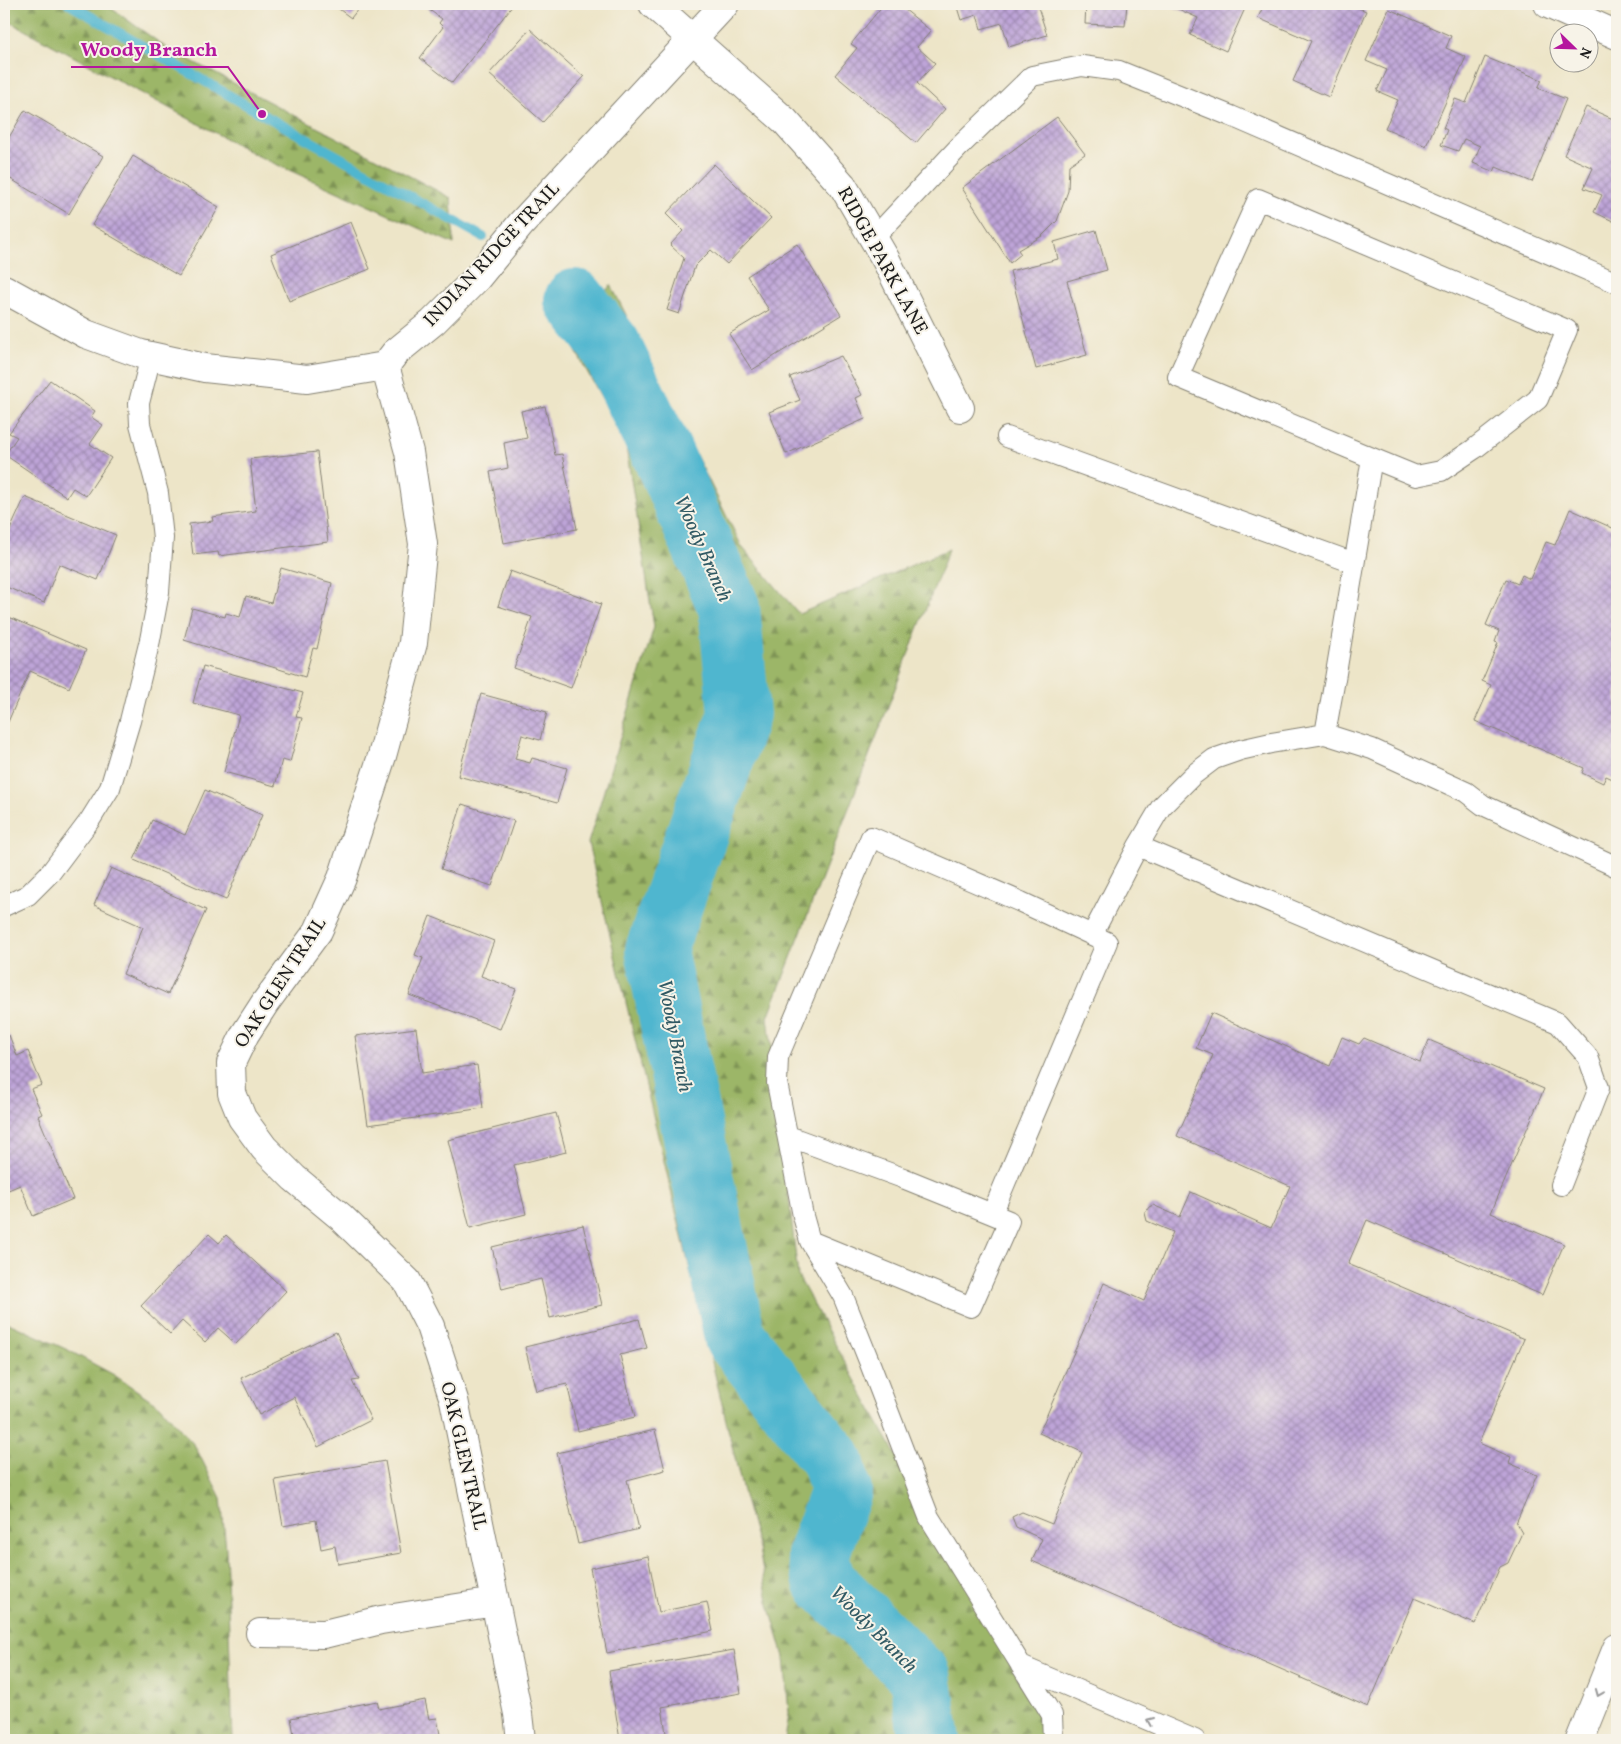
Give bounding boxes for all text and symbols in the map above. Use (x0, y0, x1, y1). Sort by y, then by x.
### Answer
north arrow (1548, 22, 1598, 72)
callout: Woody Branch (71, 32, 228, 67)
text: Woody Branch (80, 37, 218, 65)
text: N (1574, 44, 1595, 61)
street label: INDIAN RIDGE TRAIL (418, 177, 566, 333)
street label: RIDGE PARK LANE (831, 182, 933, 340)
water label: Woody Branch (666, 491, 738, 607)
street label: OAK GLEN TRAIL (229, 912, 333, 1053)
water label: Woody Branch (649, 977, 699, 1095)
street label: OAK GLEN TRAIL (433, 1379, 493, 1533)
water label: Woody Branch (823, 1580, 923, 1680)
one-way arrow (1595, 1688, 1605, 1697)
one-way arrow (1146, 1717, 1155, 1728)

